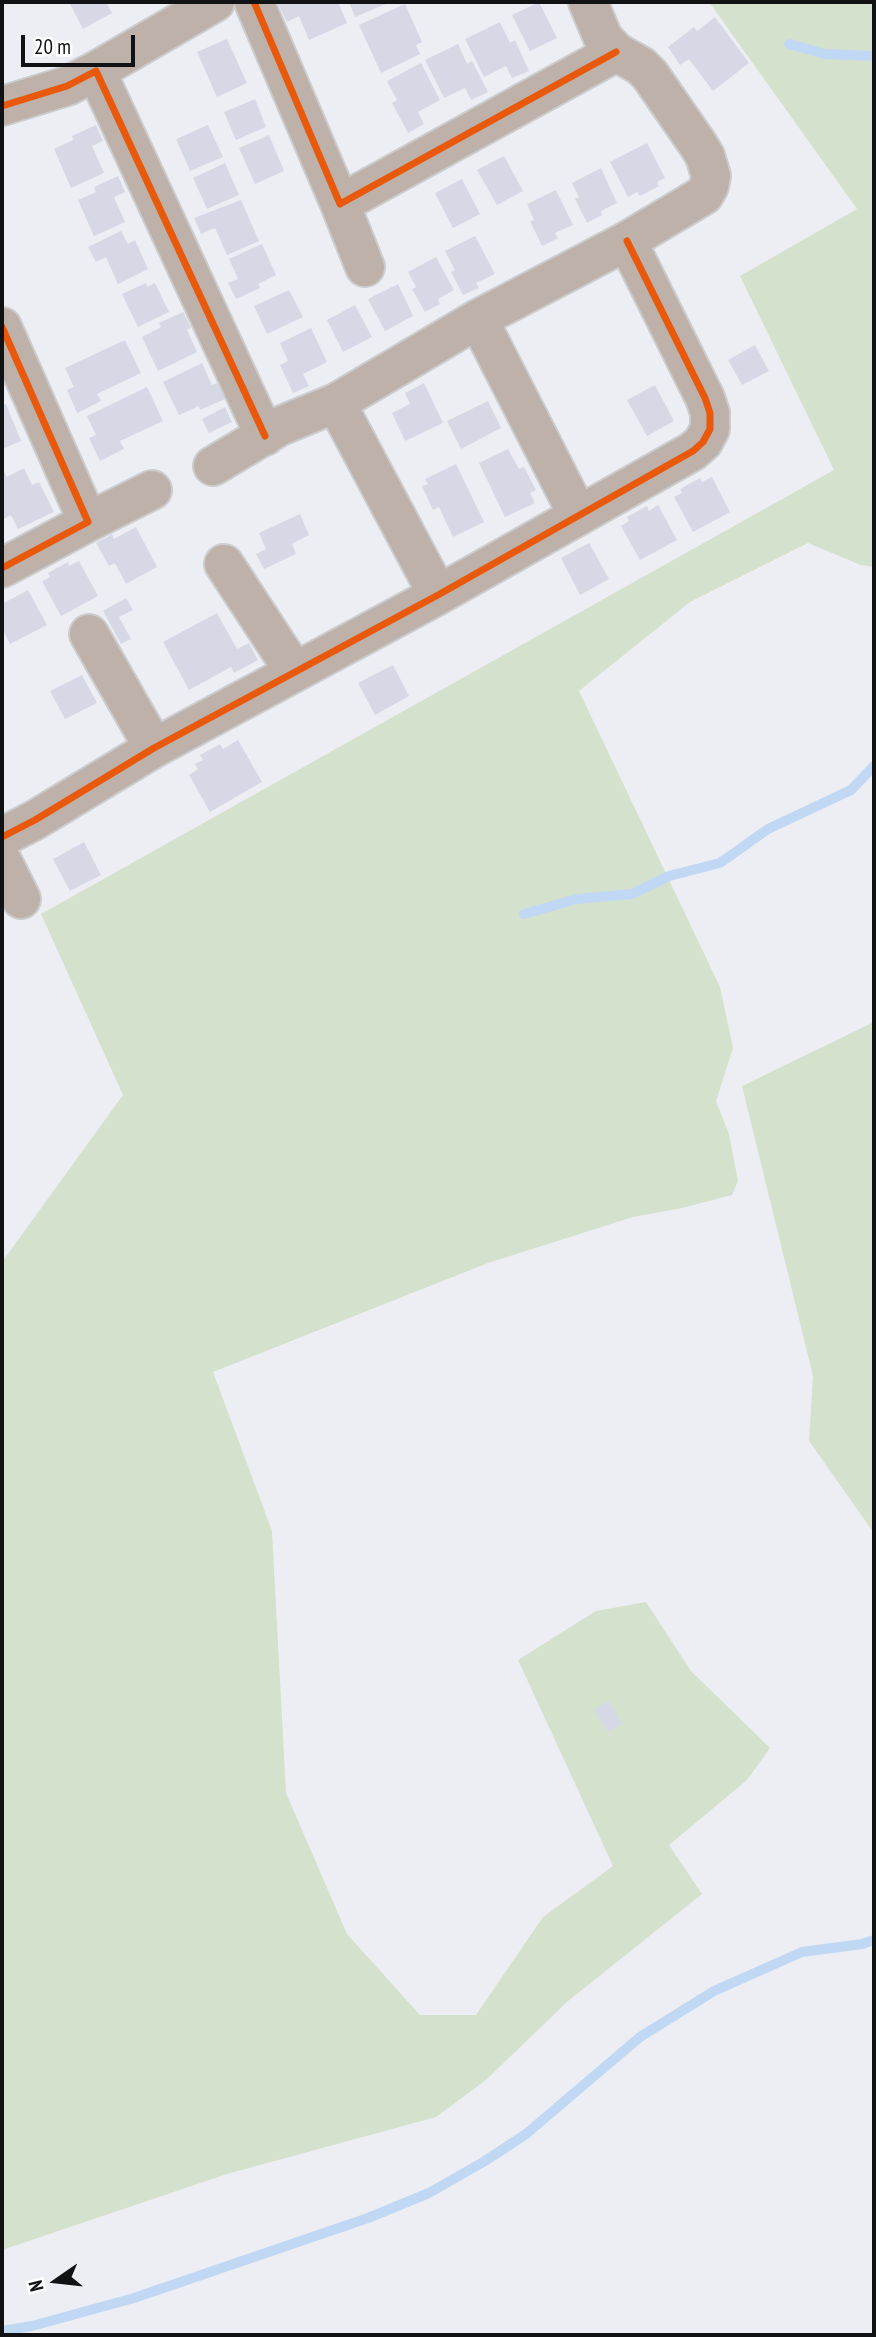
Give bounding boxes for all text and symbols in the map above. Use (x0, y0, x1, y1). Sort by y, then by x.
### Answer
scale bar (24, 21, 138, 65)
text: 20 m (34, 33, 71, 60)
north arrow (21, 2246, 91, 2316)
text: N (23, 2278, 49, 2294)

